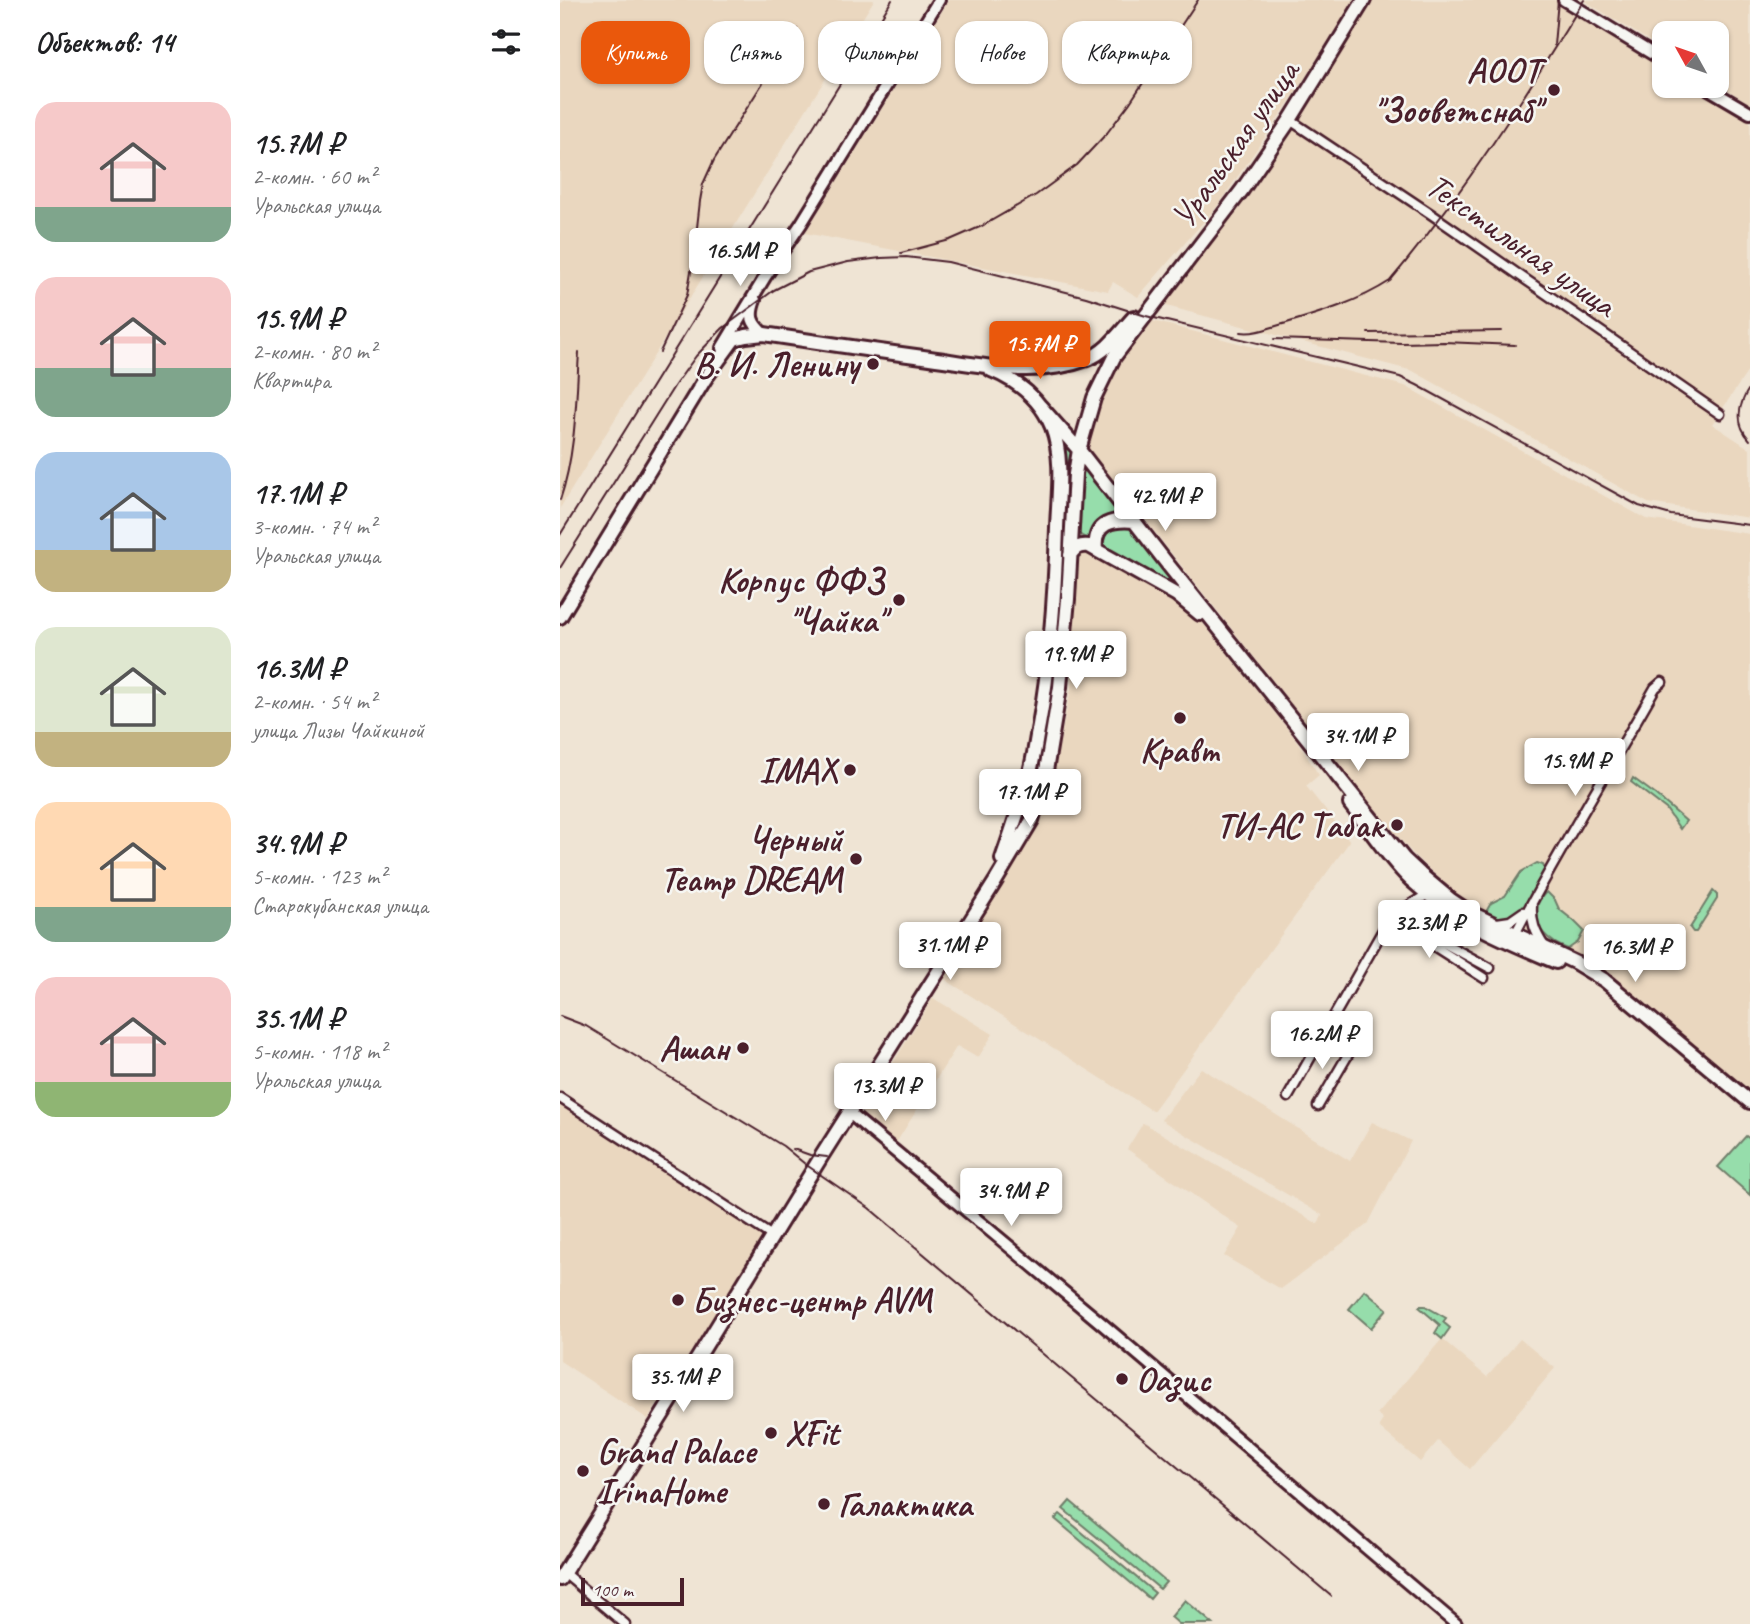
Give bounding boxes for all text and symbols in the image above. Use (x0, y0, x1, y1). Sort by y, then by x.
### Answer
chip: Купить (581, 21, 690, 84)
chip: Снять (704, 21, 804, 84)
chip: Фильтры (818, 21, 941, 84)
chip: Новое (955, 21, 1048, 84)
chip: Квартира (1062, 21, 1192, 84)
north arrow (1652, 21, 1729, 98)
map controls (1652, 21, 1729, 98)
text: Объектов: 14 (35, 23, 174, 61)
icon: filters (487, 23, 525, 61)
place label: АООТ "Зооветснаб" (1374, 48, 1548, 133)
street label: Уральская улица (1161, 49, 1311, 237)
marker: АООТ "Зооветснаб" (1546, 82, 1562, 98)
text: 15.7M ₽ (252, 124, 342, 162)
icon: home (91, 130, 175, 214)
text: 2-комн. · 60 m² (252, 162, 376, 191)
street label: Текстильная улица (1417, 163, 1627, 329)
text: Уральская улица (252, 191, 380, 220)
pin: 16.5M ₽ (675, 229, 805, 288)
text: 16.5M ₽ (705, 236, 775, 265)
text: 15.9M ₽ (252, 299, 342, 337)
icon: home (91, 305, 175, 389)
pin: 15.7M ₽ (975, 322, 1105, 381)
text: 15.7M ₽ (1005, 329, 1075, 358)
text: 2-комн. · 80 m² (252, 337, 376, 366)
place label: В. И. Ленину (694, 342, 863, 387)
marker: В. И. Ленину (865, 356, 881, 372)
text: Квартира (252, 366, 330, 395)
text: 17.1M ₽ (252, 474, 343, 512)
pin: 42.9M ₽ (1100, 474, 1230, 533)
icon: home (91, 480, 175, 564)
text: 42.9M ₽ (1130, 481, 1200, 510)
text: 3-комн. · 74 m² (252, 512, 376, 541)
text: Уральская улица (252, 541, 380, 570)
place label: Корпус ФФЗ "Чайка" (718, 558, 893, 643)
marker: Корпус ФФЗ "Чайка" (891, 592, 907, 608)
pin: 19.9M ₽ (1011, 632, 1141, 691)
text: 19.9M ₽ (1041, 639, 1111, 668)
text: 16.3M ₽ (252, 649, 344, 687)
icon: home (91, 655, 175, 739)
text: 2-комн. · 54 m² (252, 687, 376, 716)
marker: Кравт (1172, 710, 1188, 726)
pin: 34.1M ₽ (1293, 714, 1423, 773)
text: улица Лизы Чайкиной (252, 716, 424, 745)
text: 34.1M ₽ (1323, 721, 1393, 750)
place label: Кравт (1140, 728, 1221, 773)
pin: 15.9M ₽ (1510, 738, 1640, 798)
text: 15.9M ₽ (1540, 746, 1610, 775)
place label: IMAX (759, 748, 840, 793)
marker: IMAX (842, 762, 858, 778)
pin: 17.1M ₽ (965, 770, 1095, 829)
text: 17.1M ₽ (995, 777, 1065, 806)
place label: ТИ-АС Табак (1216, 803, 1386, 848)
place label: Черный Театр DREAM (661, 817, 844, 902)
marker: ТИ-АС Табак (1389, 817, 1405, 833)
text: 34.9M ₽ (252, 824, 343, 862)
icon: home (91, 830, 175, 914)
marker: Черный Театр DREAM (848, 851, 864, 867)
text: 5-комн. · 123 m² (252, 862, 386, 891)
text: Старокубанская улица (252, 891, 428, 920)
pin: 32.3M ₽ (1364, 900, 1494, 960)
text: 32.3M ₽ (1394, 908, 1464, 937)
pin: 31.1M ₽ (885, 922, 1015, 982)
pin: 16.3M ₽ (1570, 925, 1700, 984)
text: 31.1M ₽ (915, 930, 985, 959)
text: 16.3M ₽ (1600, 932, 1670, 961)
text: 35.1M ₽ (252, 999, 343, 1037)
icon: home (91, 1005, 175, 1089)
pin: 16.2M ₽ (1257, 1012, 1387, 1071)
text: 16.2M ₽ (1287, 1019, 1357, 1048)
place label: Ашан (660, 1026, 731, 1071)
text: 5-комн. · 118 m² (252, 1037, 386, 1066)
marker: Ашан (735, 1040, 751, 1056)
pin: 13.3M ₽ (820, 1064, 950, 1123)
text: Уральская улица (252, 1066, 380, 1095)
text: 13.3M ₽ (850, 1071, 920, 1100)
pin: 34.9M ₽ (946, 1168, 1076, 1228)
text: 34.9M ₽ (976, 1176, 1046, 1205)
place label: Бизнес-центр AVM (692, 1278, 934, 1323)
marker: Бизнес-центр AVM (670, 1292, 686, 1308)
pin: 35.1M ₽ (618, 1354, 748, 1414)
place label: Оазис (1136, 1357, 1212, 1402)
text: 35.1M ₽ (648, 1362, 718, 1391)
marker: Оазис (1114, 1371, 1130, 1387)
place label: XFit (785, 1411, 842, 1456)
marker: XFit (763, 1425, 779, 1441)
place label: Grand Palace IrinaHome (597, 1429, 758, 1514)
marker: Grand Palace IrinaHome (575, 1463, 591, 1479)
place label: Галактика (838, 1482, 975, 1527)
marker: Галактика (816, 1496, 832, 1512)
scale bar (581, 1575, 684, 1607)
text: 100 m (592, 1578, 633, 1602)

